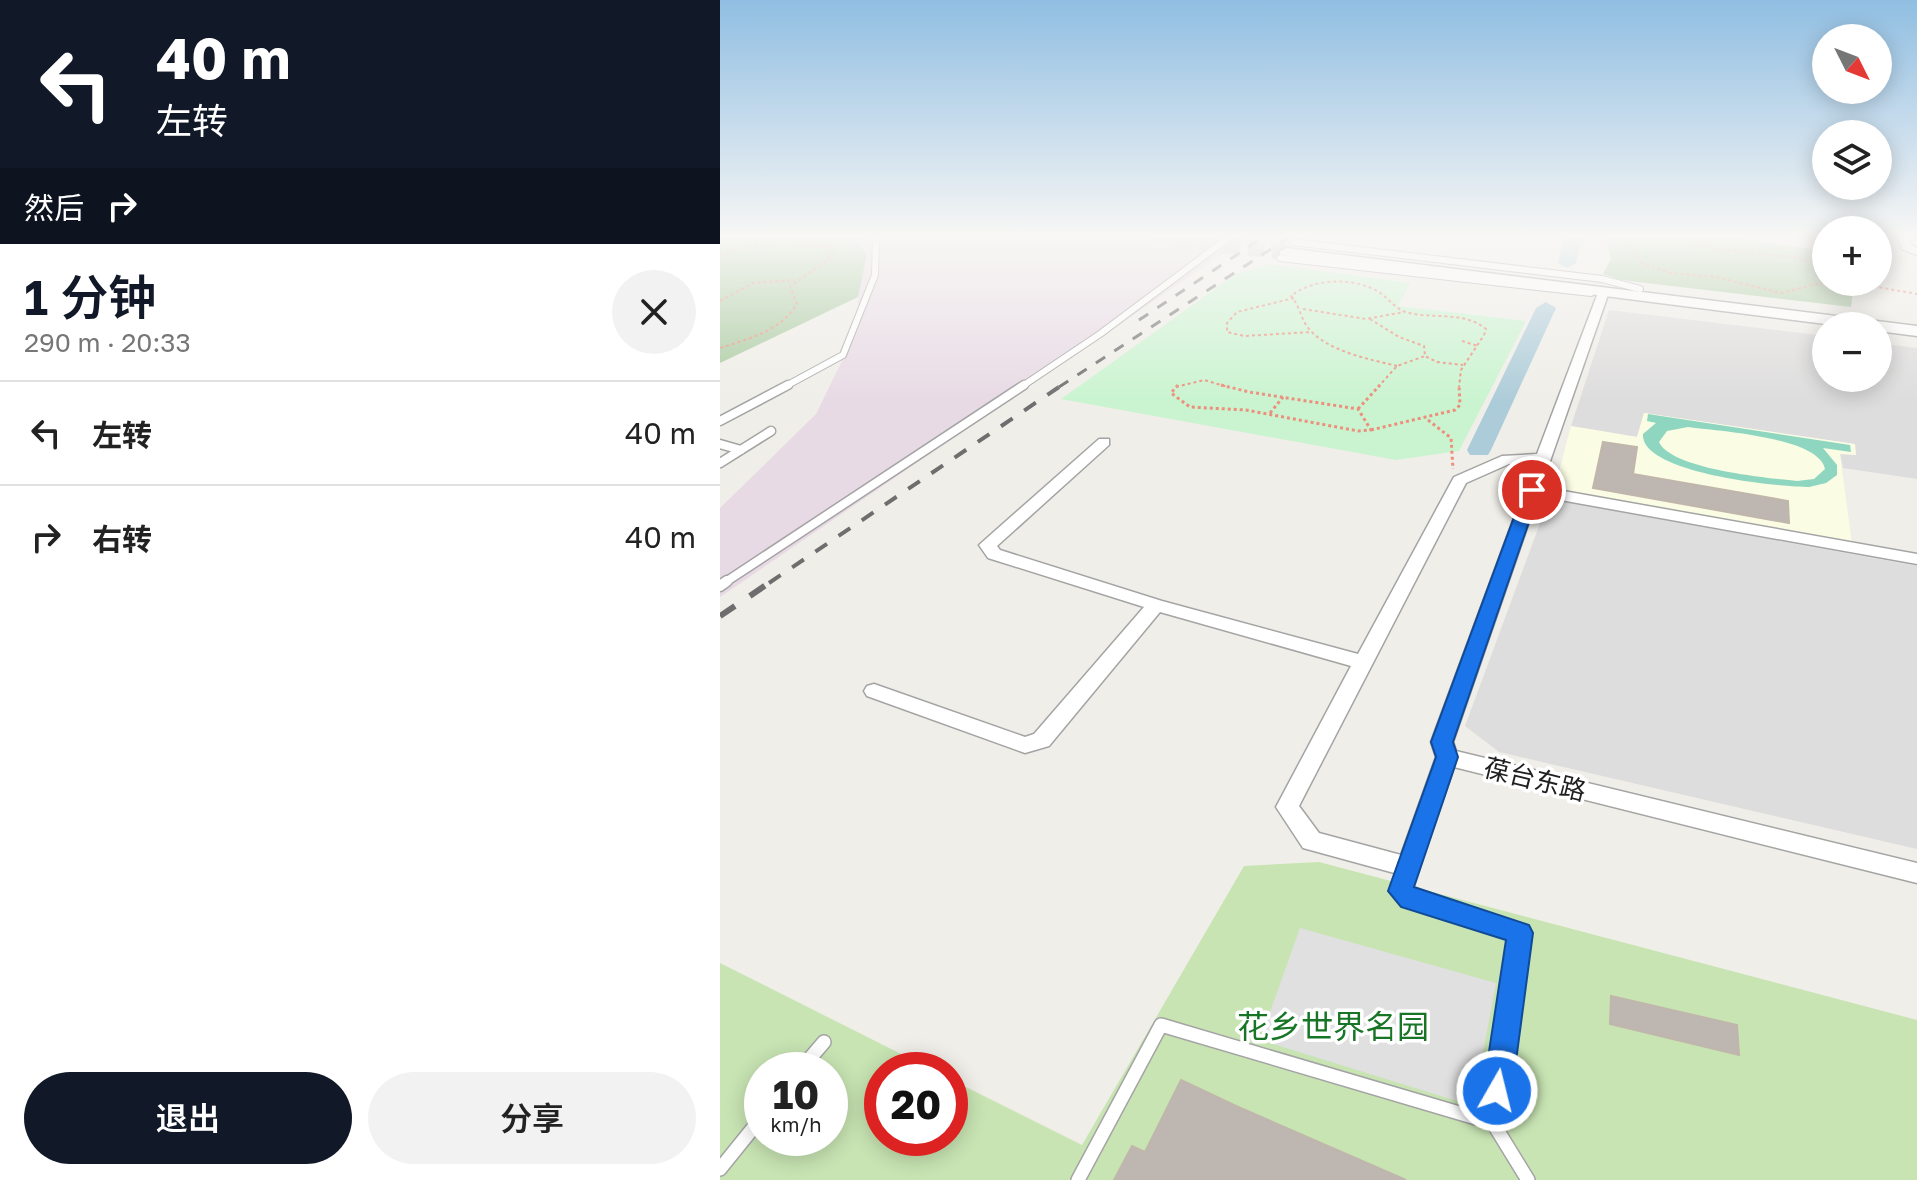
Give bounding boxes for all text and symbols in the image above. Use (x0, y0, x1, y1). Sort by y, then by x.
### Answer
text: 40 m (156, 24, 290, 91)
north arrow (1812, 24, 1892, 104)
map controls (1812, 24, 1892, 392)
icon: left (24, 32, 128, 136)
text: 左转 (156, 99, 228, 142)
button: layers (1812, 120, 1892, 200)
icon: right (100, 184, 144, 228)
text: 然后 (24, 190, 84, 226)
button: + (1812, 216, 1892, 296)
text: 1 分钟 (24, 268, 156, 326)
button: close (612, 270, 696, 354)
button: − (1812, 312, 1892, 392)
text: 290 m · 20:33 (24, 327, 191, 358)
icon: left (24, 411, 68, 455)
text: 40 m (625, 415, 696, 451)
text: 左转 (92, 417, 152, 453)
pin (1498, 456, 1566, 524)
icon: arrive (1510, 468, 1554, 512)
icon: right (24, 515, 68, 559)
text: 40 m (625, 519, 696, 555)
text: 右转 (92, 521, 152, 557)
street label: 葆台东路 (1481, 751, 1589, 807)
park label: 花乡世界名园 (1237, 1007, 1429, 1045)
position arrow (1455, 1049, 1539, 1133)
speed limit sign: 20 (864, 1052, 968, 1156)
text: 10 (773, 1070, 819, 1118)
button: 退出 (24, 1072, 352, 1164)
button: 分享 (368, 1072, 696, 1164)
text: km/h (771, 1112, 821, 1136)

